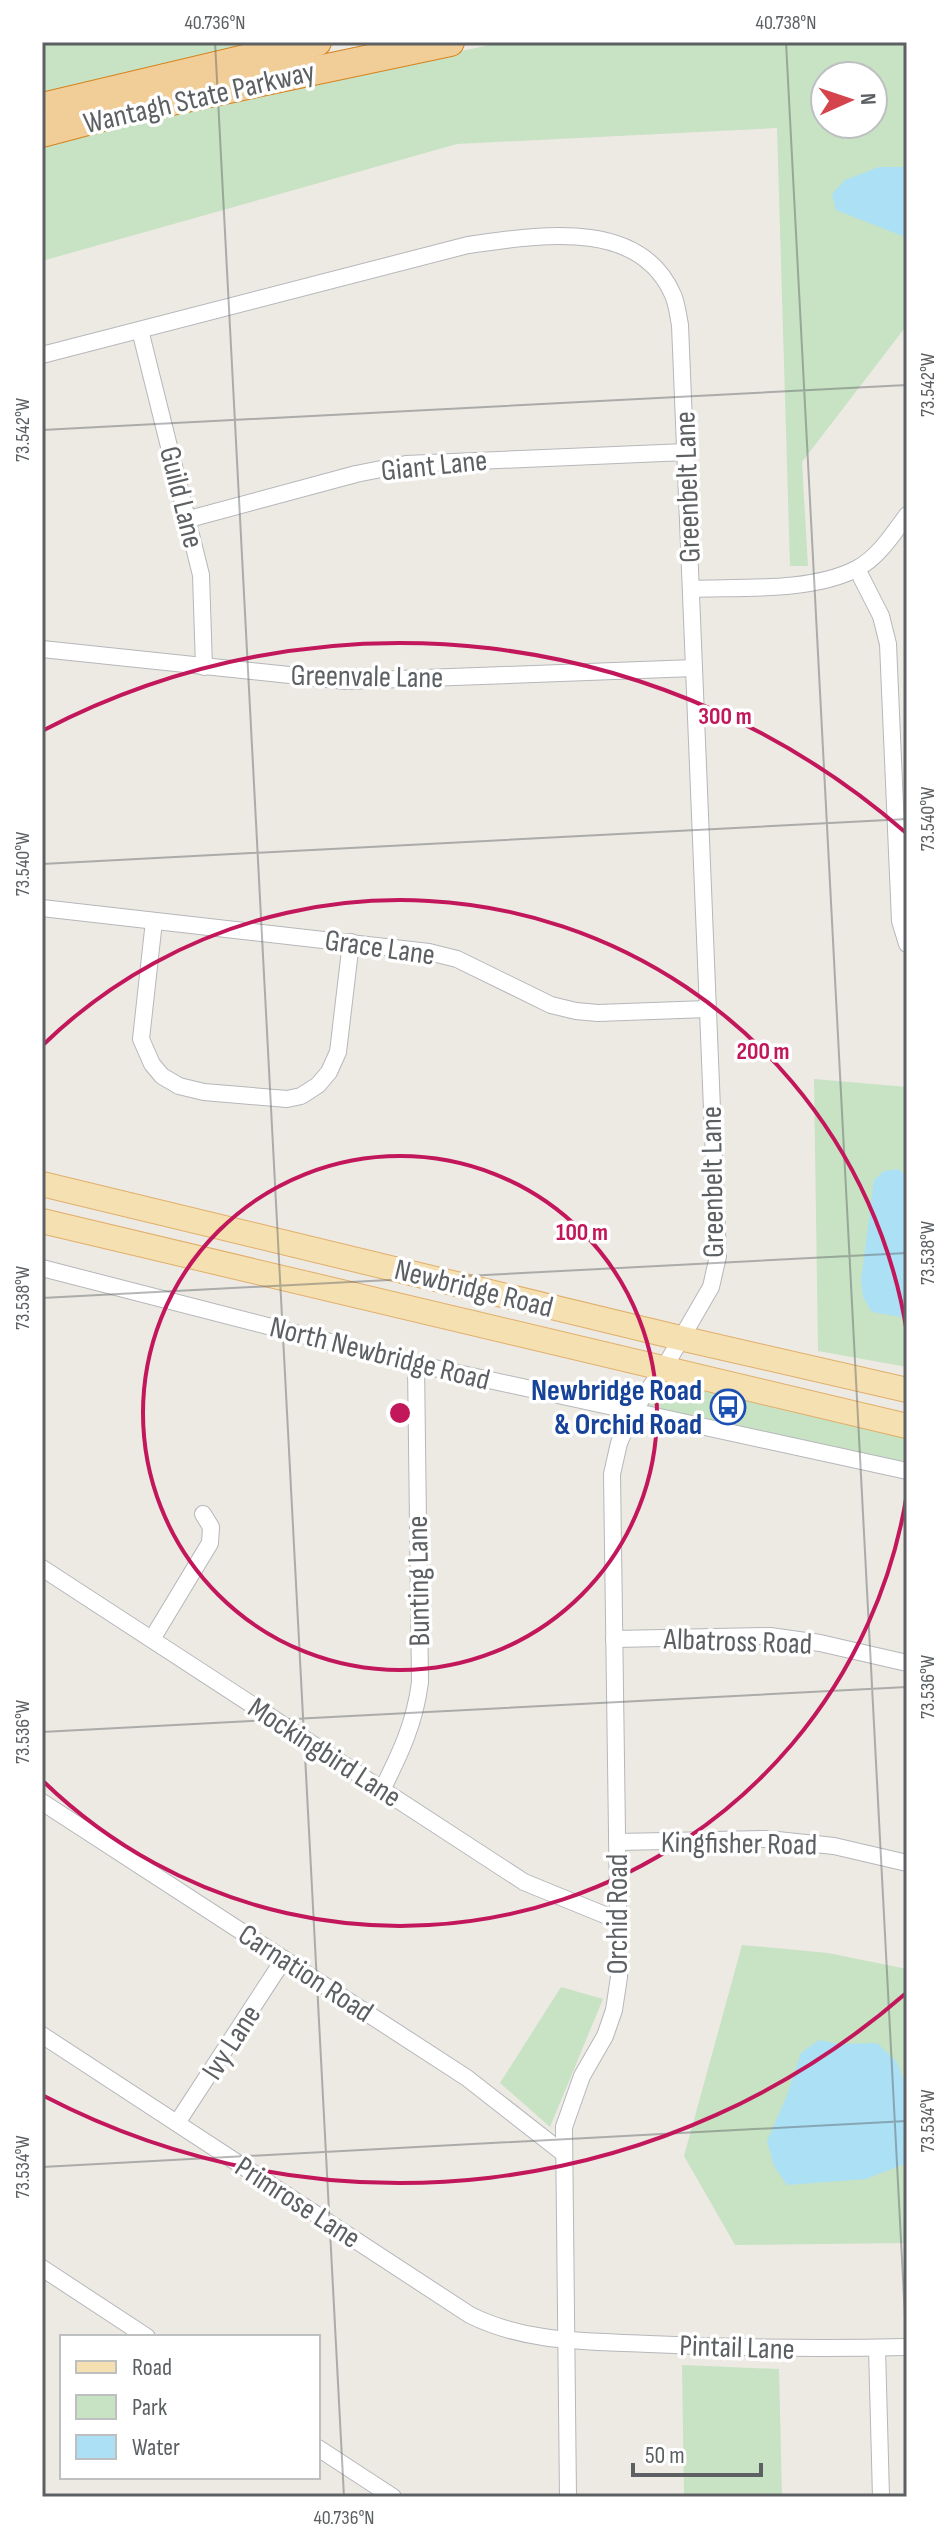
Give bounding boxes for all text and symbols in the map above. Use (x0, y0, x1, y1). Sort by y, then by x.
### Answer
text: 40.736°N (184, 11, 246, 35)
text: 40.738°N (756, 11, 816, 35)
street label: Wantagh State Parkway (80, 54, 319, 142)
north arrow (809, 60, 889, 140)
text: N (854, 92, 881, 106)
text: 73.542°W (916, 353, 940, 417)
text: 73.542°W (11, 398, 35, 462)
street label: Greenbelt Lane (667, 411, 709, 563)
street label: Guild Lane (151, 443, 211, 552)
street label: Giant Lane (379, 443, 489, 489)
street label: Greenvale Lane (290, 658, 444, 696)
text: 300 m (698, 702, 752, 731)
text: 73.540°W (916, 787, 940, 851)
text: 73.540°W (11, 832, 35, 896)
street label: Grace Lane (322, 922, 437, 974)
text: 200 m (736, 1037, 790, 1066)
street label: Greenbelt Lane (694, 1106, 732, 1258)
text: 100 m (556, 1218, 608, 1247)
text: 73.538°W (916, 1221, 940, 1285)
street label: Newbridge Road (391, 1252, 557, 1326)
text: 73.538°W (11, 1266, 35, 1330)
street label: North Newbridge Road (266, 1309, 493, 1399)
place label: Newbridge Road & Orchid Road (531, 1373, 702, 1443)
bus stop icon: Newbridge Road & Orchid Road (709, 1388, 747, 1426)
centre of rings (386, 1399, 414, 1427)
street label: Bunting Lane (400, 1515, 438, 1647)
street label: Albatross Road (662, 1621, 813, 1663)
text: 73.536°W (916, 1655, 940, 1719)
street label: Mockingbird Lane (241, 1690, 408, 1816)
text: 73.536°W (11, 1700, 35, 1764)
street label: Kingfisher Road (661, 1825, 817, 1863)
street label: Orchid Road (600, 1854, 636, 1974)
street label: Carnation Road (231, 1917, 380, 2031)
street label: Ivy Lane (195, 1999, 269, 2087)
text: 73.534°W (916, 2089, 940, 2153)
text: 73.534°W (11, 2135, 35, 2199)
street label: Primrose Lane (228, 2149, 367, 2257)
street label: Pintail Lane (679, 2328, 795, 2368)
legend (60, 2335, 320, 2479)
text: Road (132, 2353, 172, 2382)
text: Park (132, 2393, 167, 2422)
scale bar (633, 2427, 761, 2477)
text: Water (132, 2433, 180, 2462)
text: 50 m (645, 2441, 685, 2470)
text: 40.736°N (313, 2506, 375, 2530)

